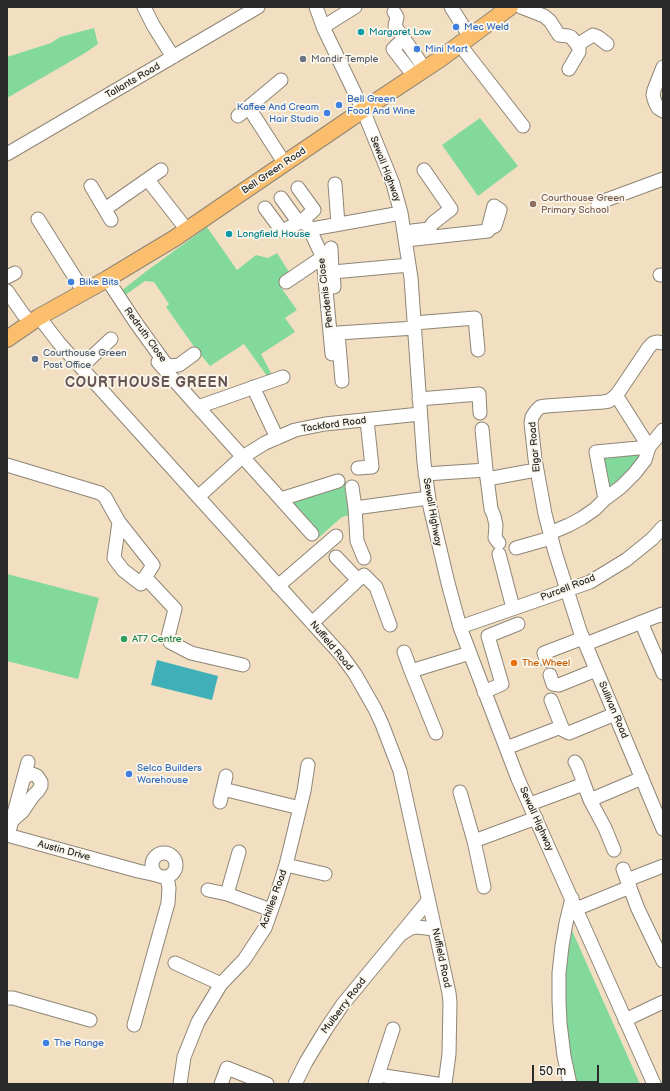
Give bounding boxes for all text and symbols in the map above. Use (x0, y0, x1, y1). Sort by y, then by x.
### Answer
place label: Mec Weld (464, 21, 509, 33)
marker: Mec Weld (451, 22, 461, 32)
place label: Margaret Low (369, 26, 431, 38)
marker: Margaret Low (356, 27, 366, 37)
place label: Mini Mart (425, 43, 468, 55)
marker: Mini Mart (412, 44, 422, 54)
place label: Mandir Temple (311, 53, 378, 65)
marker: Mandir Temple (298, 54, 308, 64)
street label: Tallants Road (104, 61, 162, 101)
place label: Bell Green Food And Wine (347, 93, 415, 116)
marker: Bell Green Food And Wine (334, 100, 344, 110)
place label: Kaffee And Cream Hair Studio (237, 101, 319, 124)
marker: Kaffee And Cream Hair Studio (322, 108, 332, 118)
street label: Sewall Highway (367, 135, 403, 203)
street label: Bell Green Road (239, 145, 309, 197)
place label: Courthouse Green Primary School (541, 192, 625, 216)
marker: Courthouse Green Primary School (528, 199, 538, 209)
place label: Longfield House (237, 228, 310, 240)
marker: Longfield House (224, 229, 234, 239)
street label: Pendenis Close (316, 257, 336, 329)
place label: Bike Bits (79, 276, 119, 288)
marker: Bike Bits (66, 277, 76, 287)
street label: Redruth Close (121, 305, 169, 365)
place label: Courthouse Green Post Office (43, 347, 127, 370)
marker: Courthouse Green Post Office (30, 354, 40, 364)
district label: COURTHOUSE GREEN (65, 375, 229, 391)
street label: Tackford Road (301, 415, 367, 435)
street label: Elgar Road (527, 421, 543, 473)
street label: Sewall Highway (420, 477, 444, 547)
street label: Purcell Road (539, 572, 597, 604)
street label: Nuffield Road (307, 619, 355, 673)
place label: AT7 Centre (132, 633, 182, 645)
marker: AT7 Centre (119, 634, 129, 644)
place label: The Wheel (522, 657, 570, 669)
marker: The Wheel (509, 658, 519, 668)
street label: Sullivan Road (596, 680, 630, 740)
place label: Selco Builders Warehouse (137, 762, 202, 786)
marker: Selco Builders Warehouse (124, 769, 134, 779)
street label: Sewall Highway (516, 785, 556, 853)
street label: Austin Drive (36, 838, 92, 864)
street label: Achilles Road (258, 868, 290, 930)
street label: Nuffield Road (429, 927, 453, 989)
street label: Mulberry Road (319, 976, 369, 1036)
place label: The Range (54, 1037, 104, 1049)
marker: The Range (41, 1038, 51, 1048)
scale bar (534, 1057, 601, 1083)
text: 50 m (539, 1064, 566, 1079)

